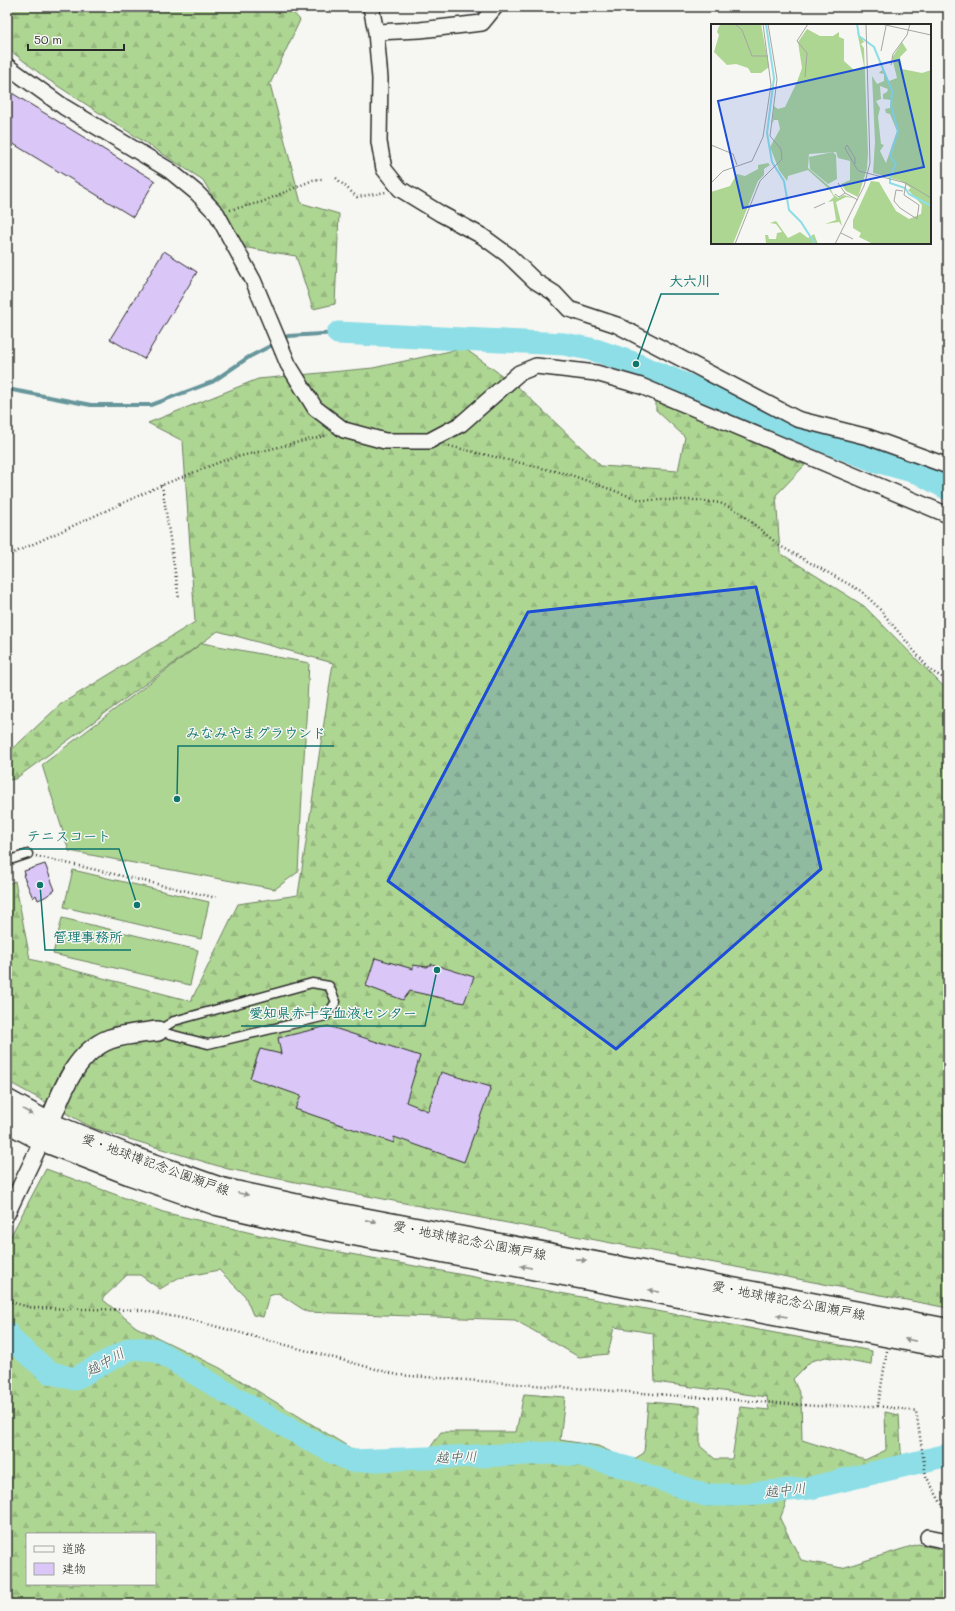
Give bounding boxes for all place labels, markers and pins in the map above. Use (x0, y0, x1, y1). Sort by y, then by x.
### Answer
callout: 大六川 (661, 268, 719, 294)
callout: みなみやまグラウンド (178, 720, 334, 746)
callout: テニスコート (19, 823, 119, 849)
callout: 管理事務所 (45, 924, 131, 950)
callout: 愛知県赤十字血液センター (241, 1000, 425, 1026)

